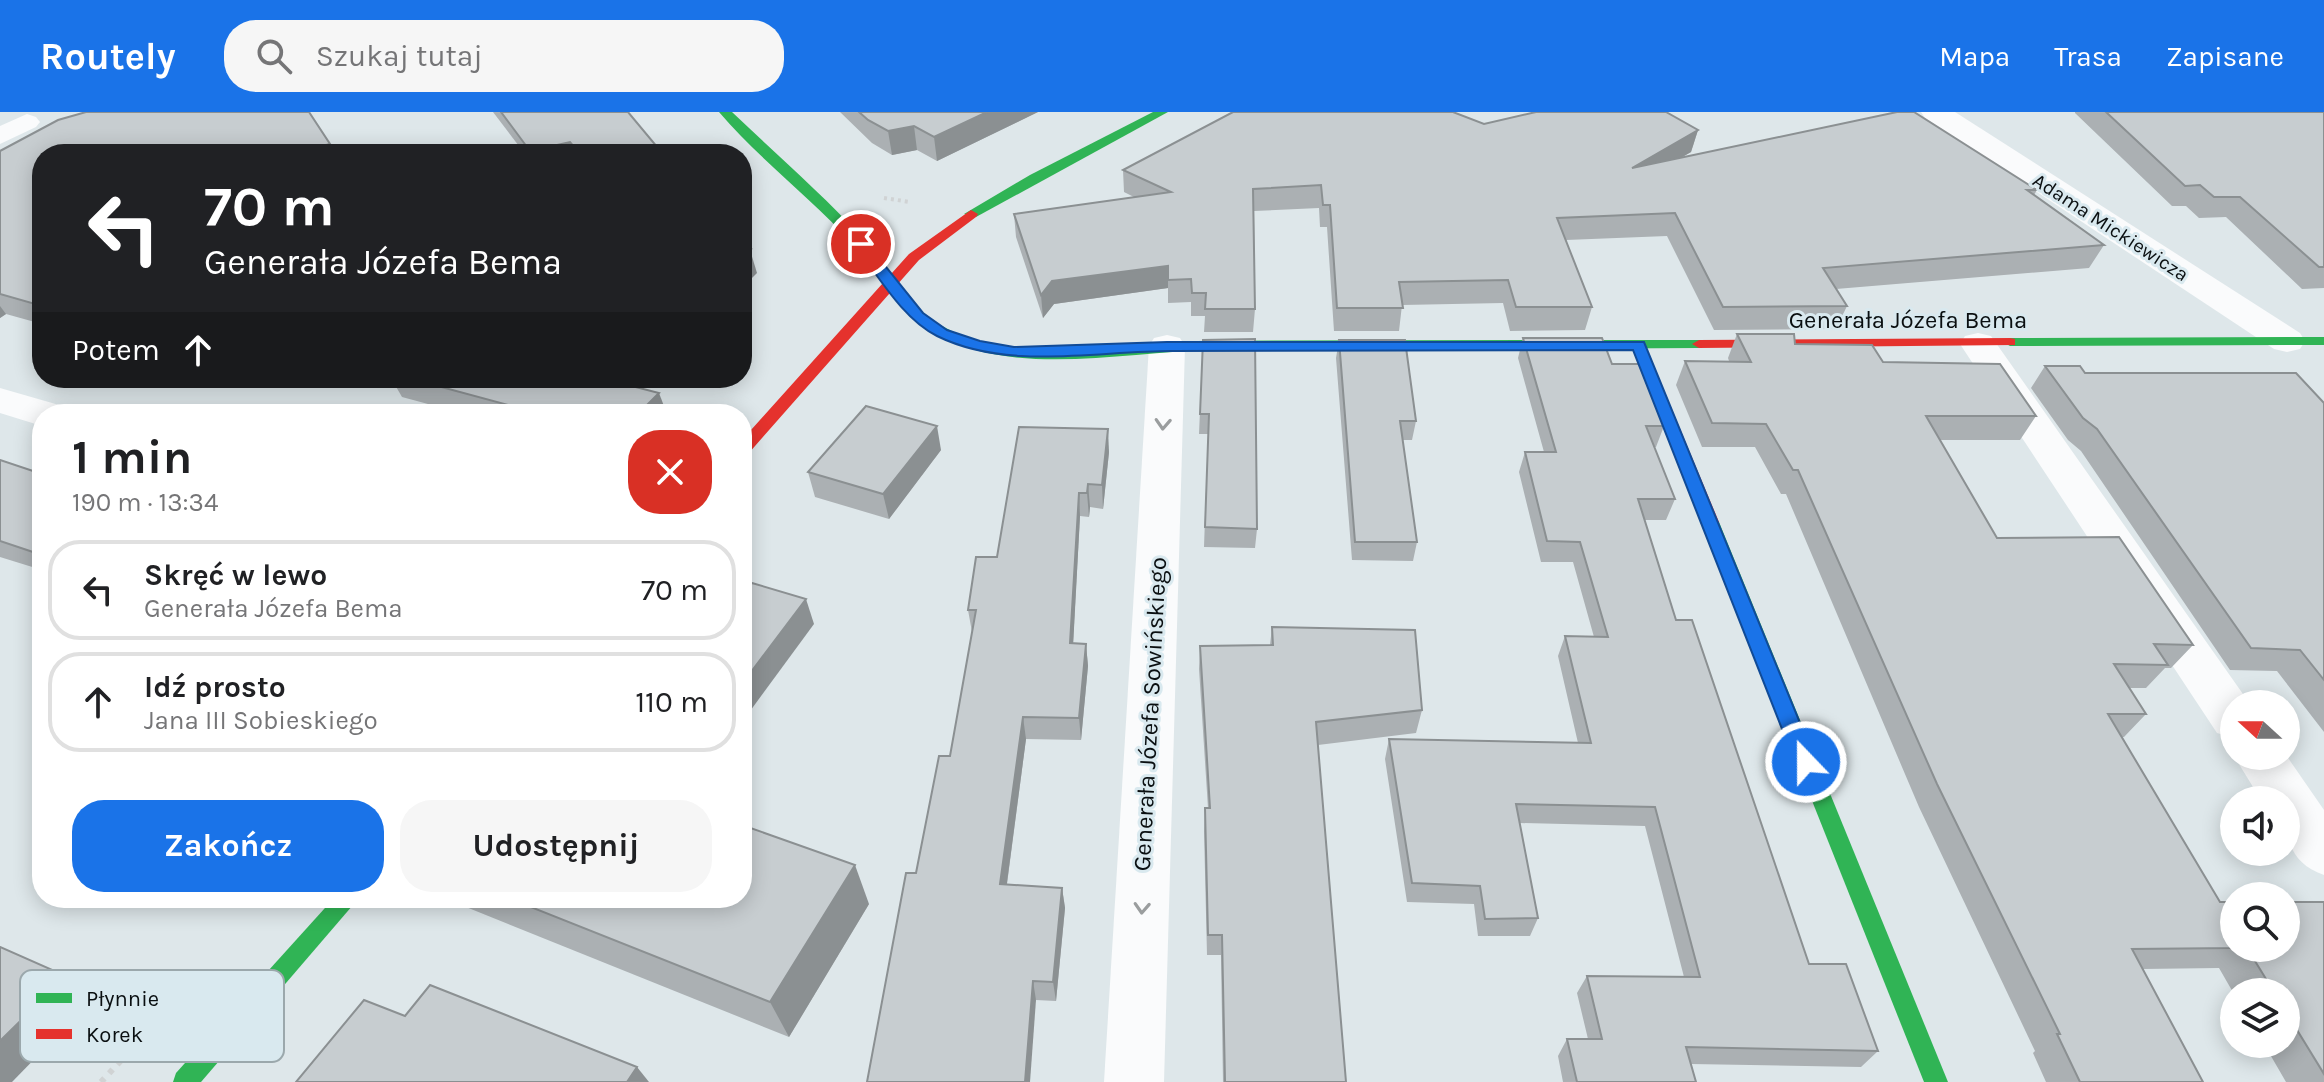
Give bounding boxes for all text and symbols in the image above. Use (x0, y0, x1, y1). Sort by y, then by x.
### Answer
search box (224, 20, 784, 92)
text: Routely (40, 34, 176, 79)
icon: search (252, 34, 296, 78)
text: Szukaj tutaj (316, 38, 483, 74)
text: Mapa (1939, 40, 2010, 73)
text: Trasa (2054, 40, 2122, 73)
text: Zapisane (2166, 40, 2284, 73)
street label: Adama Mickiewicza (2029, 169, 2193, 286)
text: 70 m (204, 174, 335, 239)
icon: left (72, 176, 176, 280)
pin (827, 210, 895, 278)
icon: arrive (839, 222, 883, 266)
text: Generała Józefa Bema (204, 241, 562, 283)
street label: Generała Józefa Bema (1789, 306, 2027, 334)
icon: ahead (176, 328, 220, 372)
text: Potem (72, 332, 160, 368)
one-way arrow (1155, 418, 1172, 431)
text: 1 min (72, 429, 192, 485)
button: close (628, 430, 712, 514)
text: 190 m · 13:34 (72, 487, 218, 518)
street label: Generała Józefa Sowińskiego (1128, 556, 1172, 872)
text: Skręć w lewo (144, 557, 327, 593)
icon: left (76, 568, 120, 612)
text: 70 m (641, 572, 708, 608)
text: Generała Józefa Bema (144, 593, 403, 624)
text: Idź prosto (144, 669, 286, 705)
icon: ahead (76, 680, 120, 724)
text: 110 m (635, 684, 708, 720)
north arrow (2220, 690, 2300, 770)
map controls (2220, 690, 2300, 1058)
text: Jana III Sobieskiego (144, 705, 378, 736)
position arrow (1764, 720, 1848, 804)
button: sound (2220, 786, 2300, 866)
button: Zakończ (72, 800, 384, 892)
button: Udostępnij (400, 800, 712, 892)
button: search (2220, 882, 2300, 962)
one-way arrow (1133, 902, 1150, 915)
legend (20, 970, 284, 1062)
button: layers (2220, 978, 2300, 1058)
text: Płynnie (86, 986, 159, 1012)
text: Korek (86, 1022, 143, 1048)

